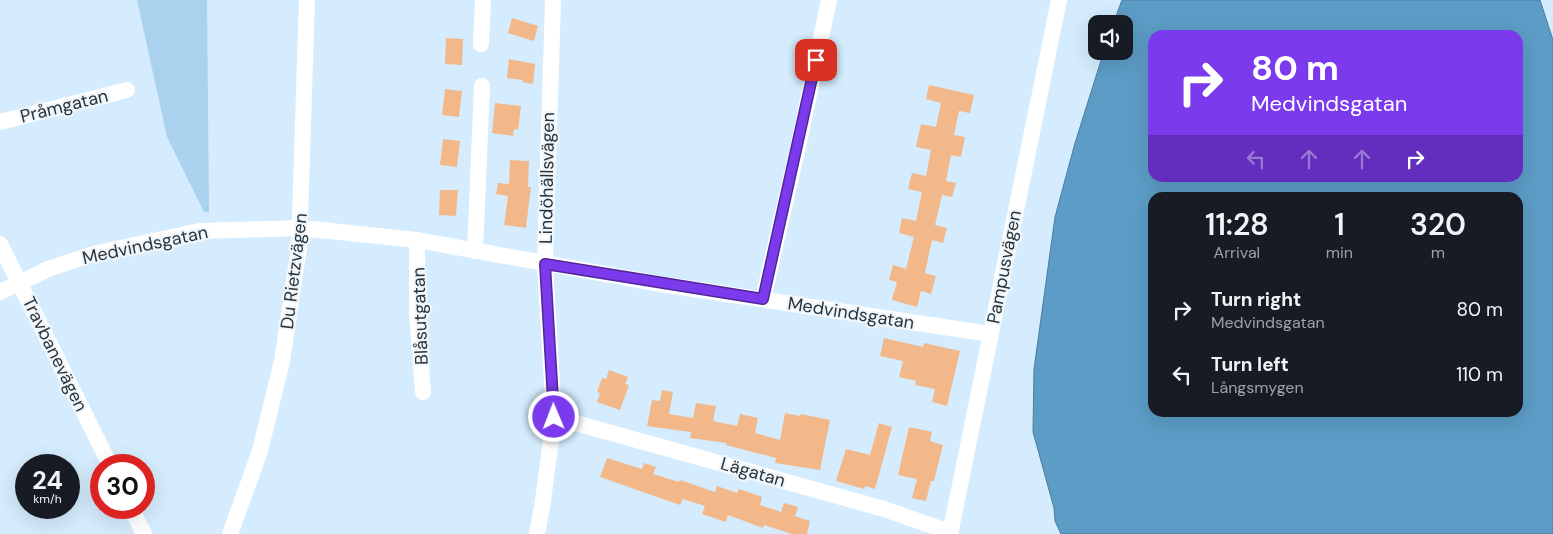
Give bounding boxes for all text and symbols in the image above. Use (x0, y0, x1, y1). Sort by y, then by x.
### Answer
map controls (1088, 15, 1133, 60)
button: sound (1088, 15, 1133, 60)
pin (795, 39, 837, 81)
text: 80 m (1251, 45, 1339, 91)
icon: arrive (802, 46, 830, 74)
icon: right (1168, 50, 1233, 115)
street label: Pråmgatan (18, 84, 110, 128)
text: Medvindsgatan (1251, 89, 1407, 118)
street label: Lindöhällsvägen (534, 112, 560, 244)
icon: left (1242, 145, 1270, 173)
icon: ahead (1295, 145, 1323, 173)
icon: ahead (1348, 145, 1376, 173)
icon: right (1401, 145, 1429, 173)
text: 11:28 (1205, 205, 1269, 244)
text: 1 (1334, 205, 1345, 244)
text: 320 (1410, 205, 1466, 244)
street label: Pampusvägen (981, 208, 1027, 326)
street label: Du Rietzvägen (275, 212, 313, 330)
street label: Medvindsgatan (80, 220, 210, 270)
text: Arrival (1214, 242, 1260, 263)
text: min (1326, 242, 1353, 263)
text: m (1431, 242, 1445, 263)
street label: Blåsutgatan (406, 267, 434, 365)
text: Turn right (1211, 287, 1301, 312)
street label: Medvindsgatan (786, 291, 916, 335)
street label: Travbanevägen (17, 293, 93, 415)
icon: right (1168, 296, 1196, 324)
text: 80 m (1456, 297, 1503, 322)
text: Medvindsgatan (1211, 312, 1325, 333)
text: Turn left (1211, 352, 1289, 377)
icon: left (1168, 361, 1196, 389)
text: 110 m (1456, 362, 1503, 387)
text: Långsmygen (1211, 377, 1304, 398)
position arrow (527, 390, 579, 442)
street label: Lägatan (718, 451, 788, 493)
speed limit sign: 30 (90, 454, 155, 519)
text: 24 (32, 464, 63, 497)
text: km/h (33, 491, 62, 507)

